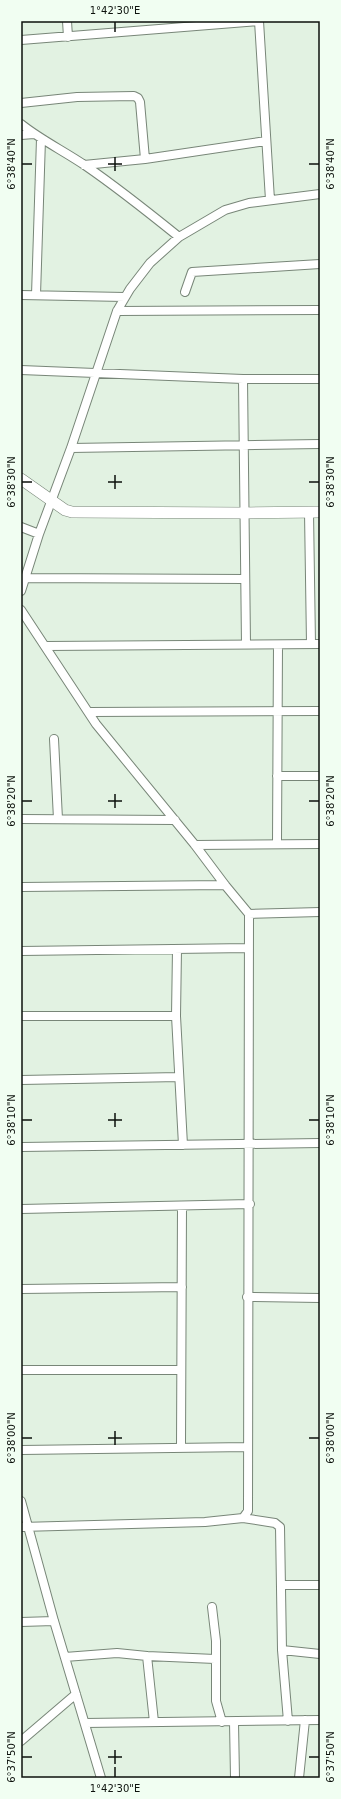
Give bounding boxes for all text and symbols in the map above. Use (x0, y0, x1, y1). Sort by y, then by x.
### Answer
text: 1°42'30"E (90, 5, 140, 16)
text: 6°38'40"N (6, 138, 17, 190)
text: 6°38'40"N (325, 138, 336, 190)
text: 6°38'30"N (6, 456, 17, 508)
text: 6°38'30"N (325, 456, 336, 508)
text: 6°38'20"N (6, 775, 17, 827)
text: 6°38'20"N (325, 775, 336, 827)
text: 6°38'10"N (6, 1094, 17, 1146)
text: 6°38'10"N (325, 1094, 336, 1146)
text: 6°38'00"N (6, 1412, 17, 1464)
text: 6°38'00"N (325, 1412, 336, 1464)
text: 6°37'50"N (6, 1731, 17, 1783)
text: 6°37'50"N (325, 1731, 336, 1783)
text: 1°42'30"E (90, 1783, 140, 1794)

